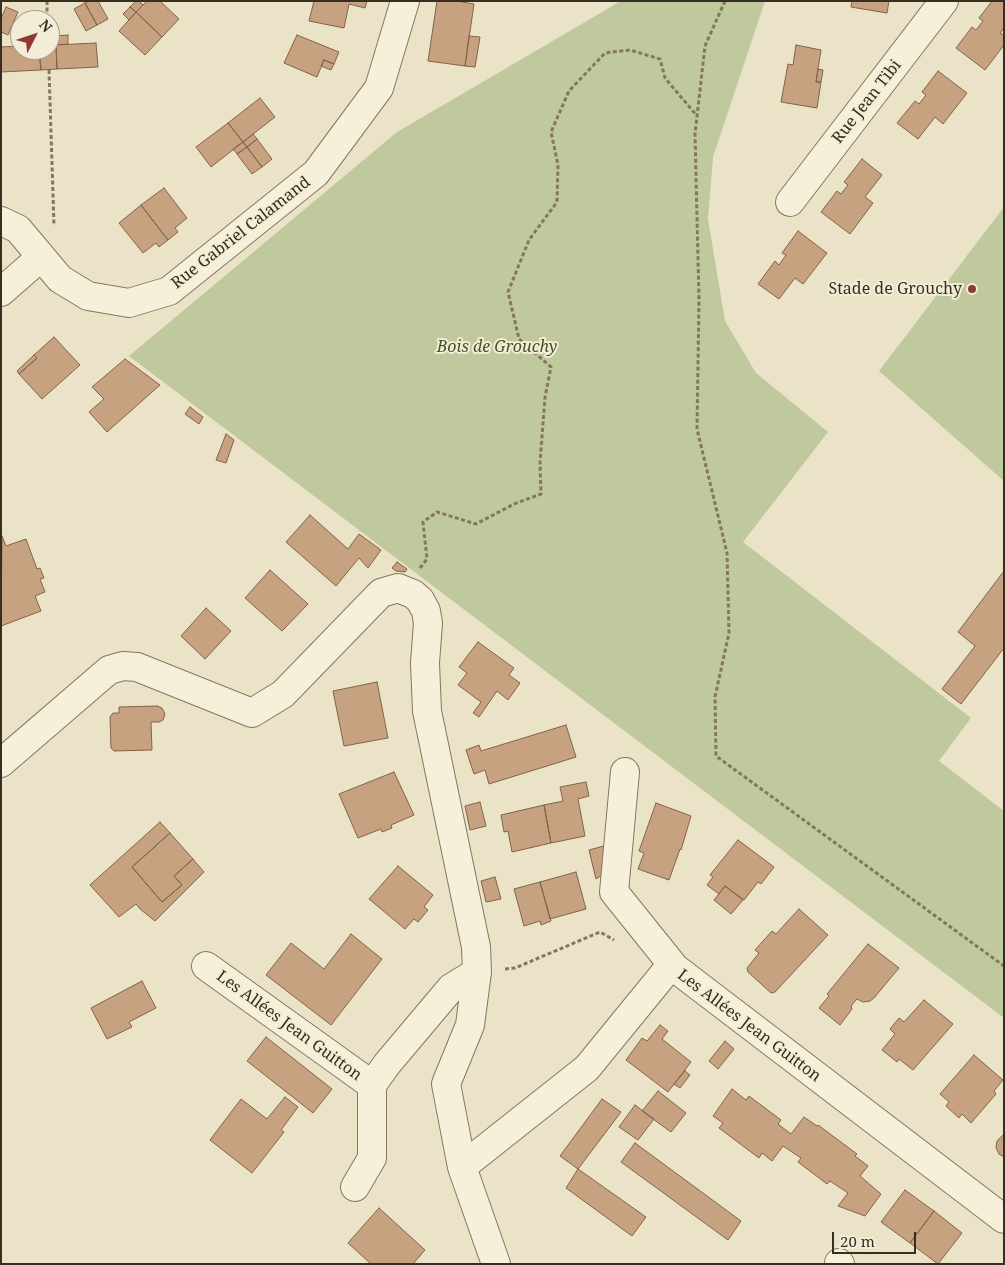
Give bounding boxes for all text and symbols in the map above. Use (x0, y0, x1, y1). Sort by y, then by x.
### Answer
north arrow (10, 10, 60, 60)
text: N (35, 15, 57, 36)
street label: Rue Jean Tibi (828, 56, 906, 148)
street label: Rue Gabriel Calamand (168, 173, 314, 293)
place label: Stade de Grouchy (828, 279, 962, 299)
marker: Stade de Grouchy (966, 283, 978, 295)
park label: Bois de Grouchy (437, 337, 557, 357)
street label: Les Allées Jean Guitton (673, 966, 825, 1086)
street label: Les Allées Jean Guitton (213, 967, 365, 1085)
scale bar (835, 1222, 919, 1254)
text: 20 m (840, 1231, 875, 1251)

